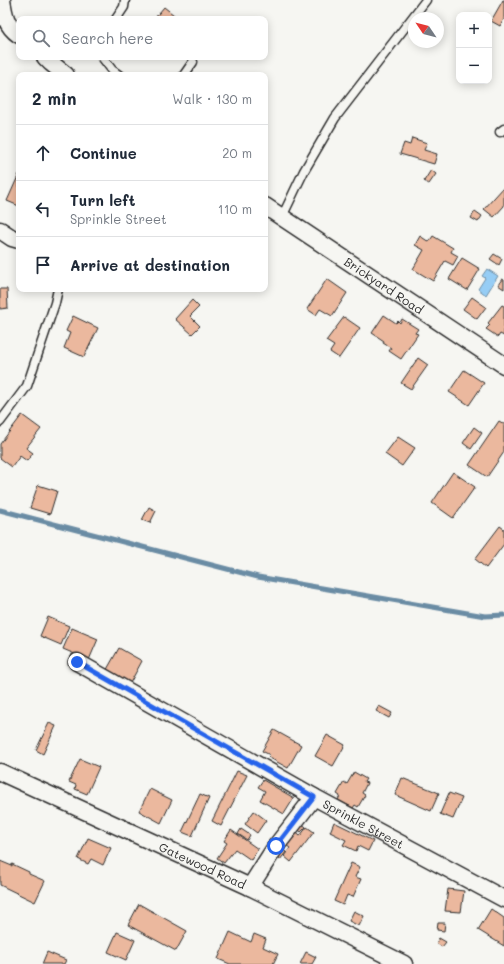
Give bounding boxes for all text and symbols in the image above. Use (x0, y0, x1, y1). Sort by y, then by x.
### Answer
north arrow (408, 12, 444, 48)
map controls (456, 12, 492, 84)
button: + (456, 12, 492, 48)
search box (16, 16, 268, 60)
icon: search (30, 27, 52, 49)
text: Search here (62, 28, 153, 48)
button: − (456, 48, 492, 84)
text: 2 min (32, 87, 77, 109)
text: Walk · 130 m (172, 90, 252, 107)
icon: ahead (32, 142, 54, 164)
text: Continue (70, 143, 137, 163)
text: 20 m (222, 144, 252, 161)
text: Turn left (70, 190, 135, 210)
icon: left (32, 198, 54, 220)
text: 110 m (218, 200, 252, 217)
text: Sprinkle Street (70, 210, 167, 227)
street label: Brickyard Road (341, 253, 427, 317)
icon: arrive (32, 254, 54, 276)
text: Arrive at destination (70, 255, 230, 275)
route end (68, 653, 86, 671)
street label: Sprinkle Street (320, 795, 407, 852)
route start (267, 837, 285, 855)
street label: Gatewood Road (157, 838, 249, 892)

